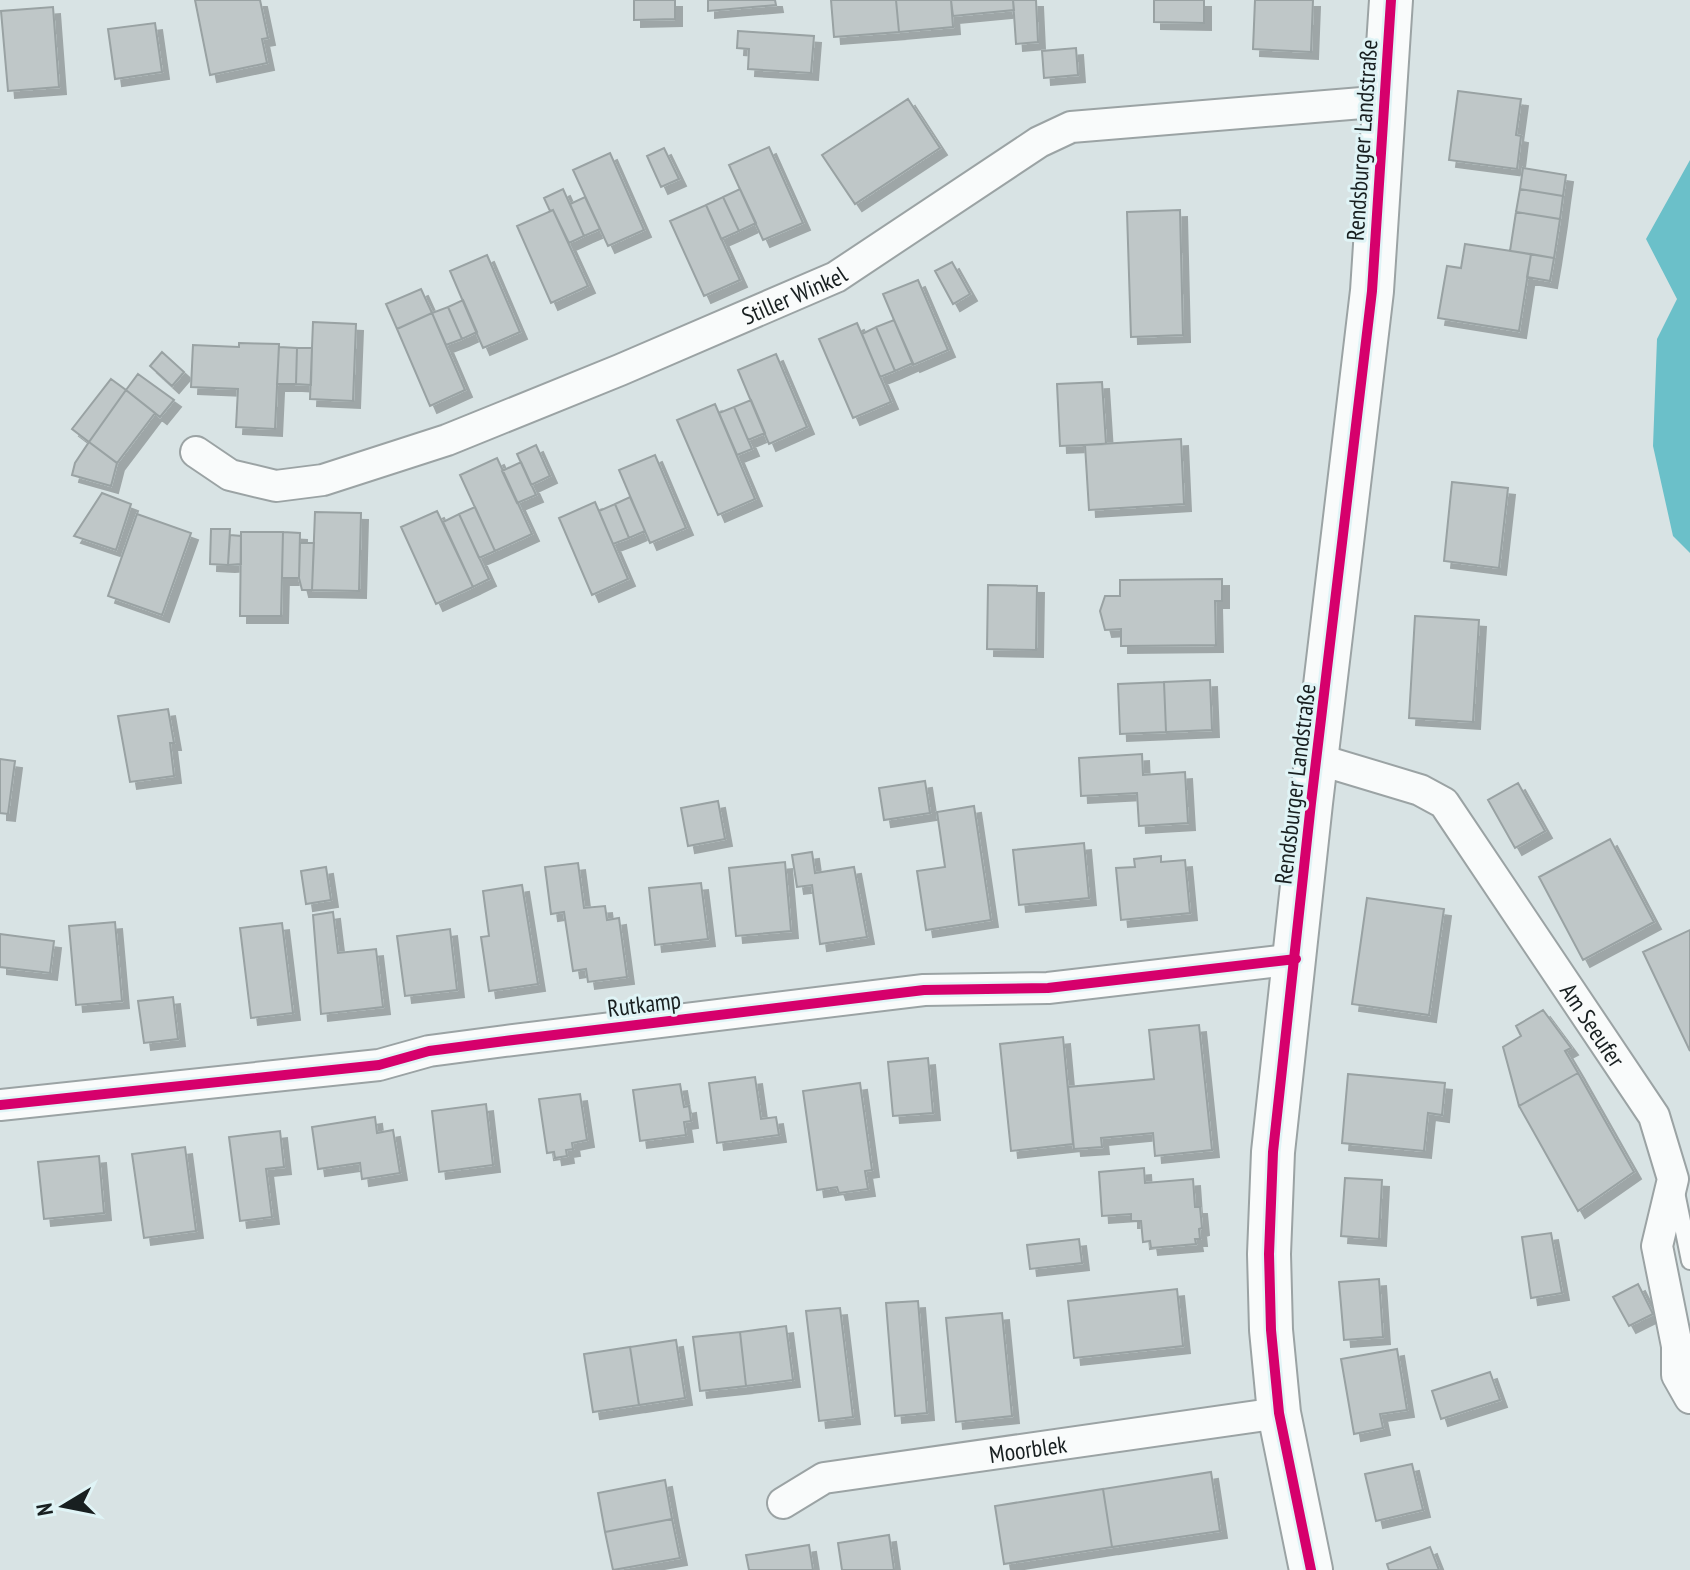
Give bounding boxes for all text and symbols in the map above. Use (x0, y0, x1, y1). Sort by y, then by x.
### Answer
street label: Rendsburger Landstraße (1340, 38, 1384, 242)
street label: Stiller Winkel (737, 259, 853, 331)
street label: Rendsburger Landstraße (1267, 682, 1323, 886)
street label: Am Seeufer (1554, 977, 1632, 1073)
street label: Rutkamp (606, 984, 682, 1024)
street label: Moorblek (987, 1428, 1069, 1470)
north arrow (24, 1466, 104, 1546)
text: N (29, 1501, 59, 1518)

